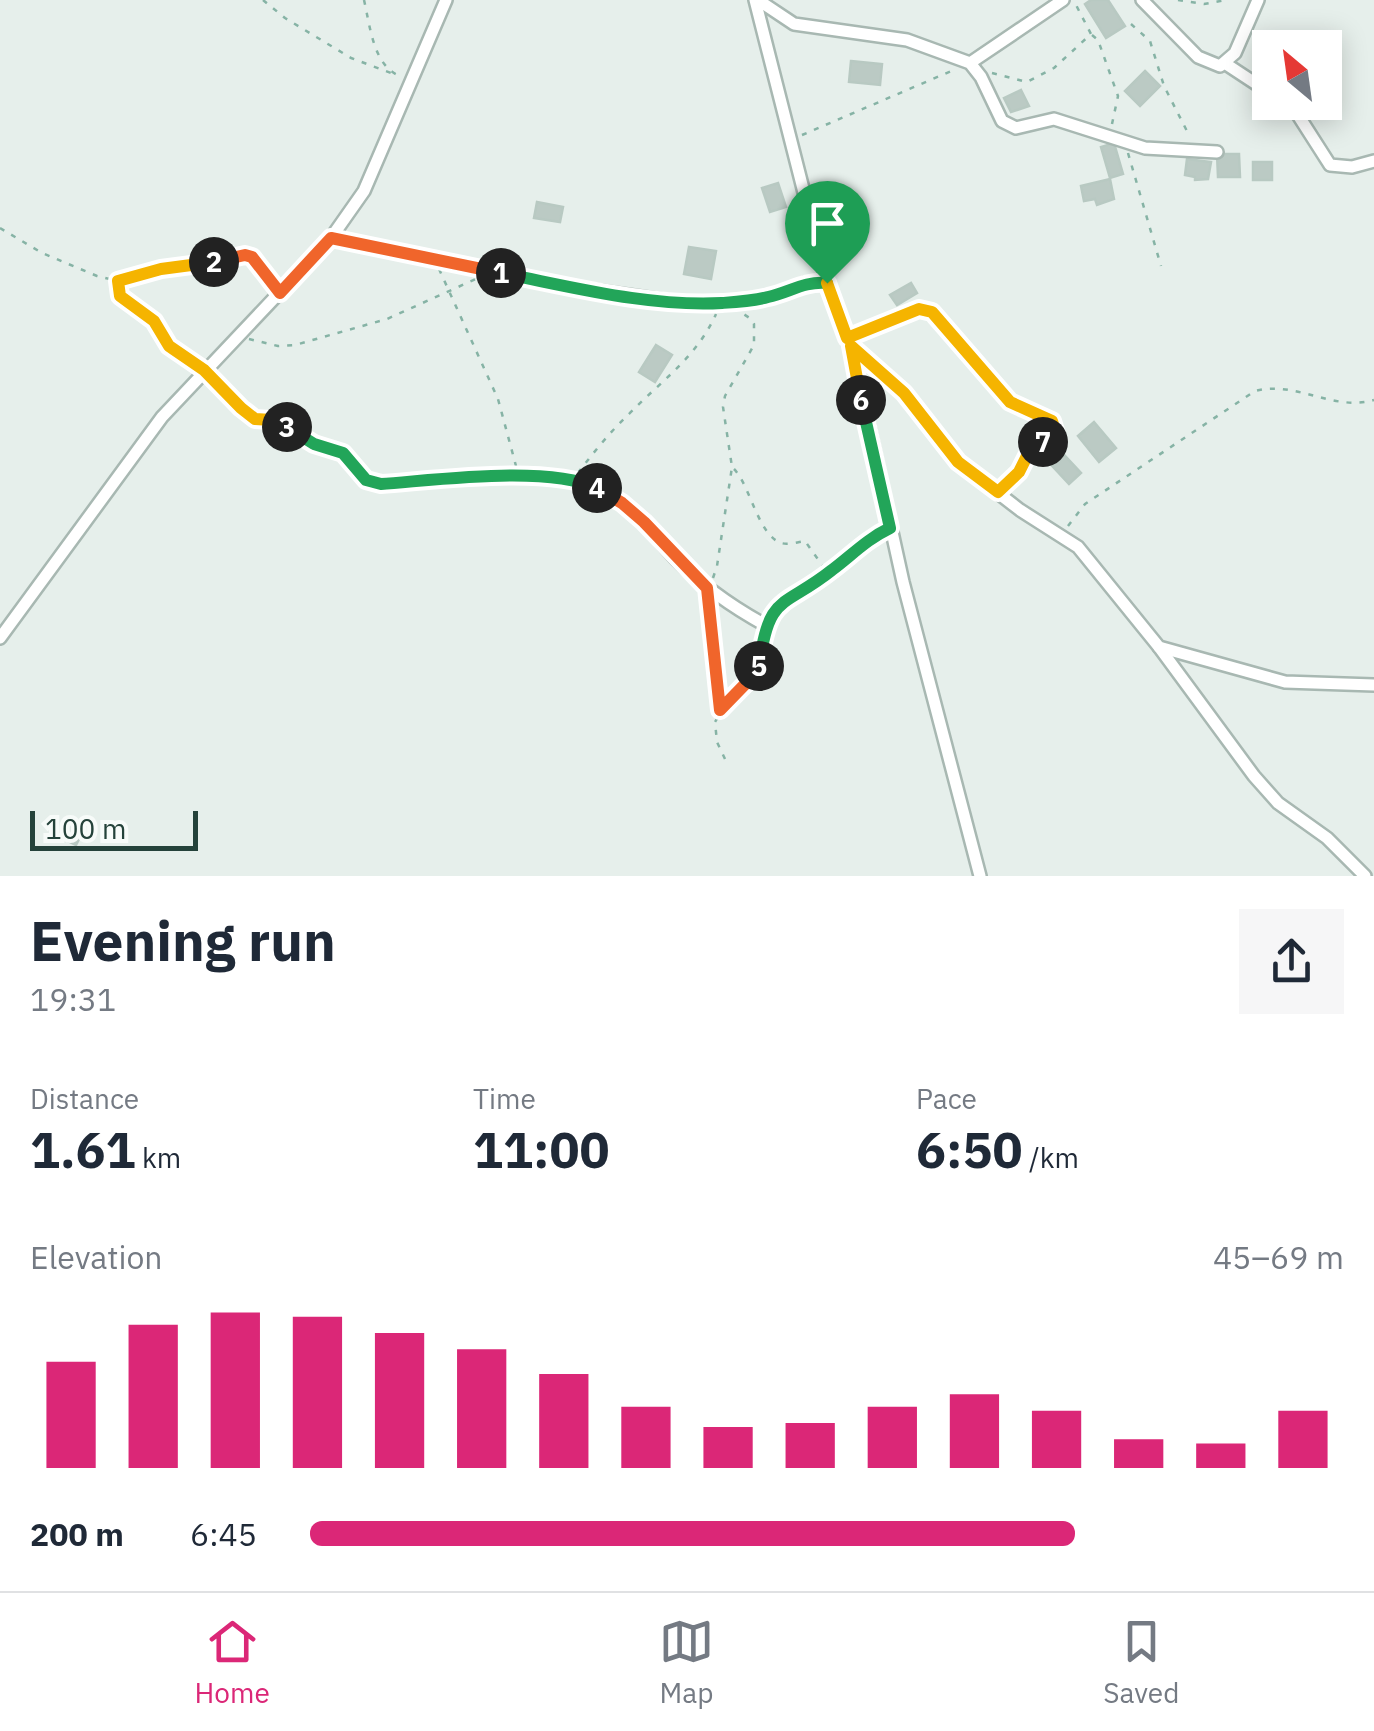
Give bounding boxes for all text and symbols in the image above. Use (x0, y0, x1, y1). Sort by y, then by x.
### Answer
north arrow (1252, 30, 1342, 120)
map controls (1252, 30, 1342, 120)
pin (785, 181, 870, 284)
icon: arrive (800, 196, 855, 251)
pin: 2 (189, 237, 239, 287)
text: 2 (206, 243, 222, 280)
pin: 1 (476, 248, 526, 298)
text: 1 (493, 254, 509, 291)
pin: 6 (836, 375, 886, 425)
text: 6 (853, 381, 869, 418)
pin: 3 (262, 402, 312, 452)
text: 3 (279, 408, 295, 445)
pin: 7 (1018, 417, 1068, 467)
text: 7 (1035, 423, 1051, 460)
pin: 4 (572, 463, 622, 513)
text: 4 (589, 469, 605, 506)
pin: 5 (734, 641, 784, 691)
text: 5 (751, 647, 767, 684)
scale bar (30, 806, 198, 850)
text: 100 m (45, 810, 126, 847)
text: Evening run (30, 905, 336, 976)
button: share (1239, 909, 1344, 1014)
text: 19:31 (30, 978, 116, 1020)
text: Distance (30, 1080, 139, 1117)
text: Time (473, 1080, 536, 1117)
text: Pace (916, 1080, 977, 1117)
text: 1.61 (30, 1117, 136, 1182)
text: 11:00 (473, 1117, 610, 1182)
text: 6:50 (916, 1117, 1023, 1182)
text: km (136, 1139, 181, 1176)
text: /km (1023, 1139, 1079, 1176)
text: Elevation (30, 1236, 163, 1278)
text: 45–69 m (1213, 1236, 1344, 1278)
text: 200 m (30, 1513, 124, 1555)
text: 6:45 (190, 1513, 257, 1555)
tab: Home (195, 1614, 270, 1711)
tab: Map (659, 1614, 714, 1711)
tab: Saved (1103, 1614, 1179, 1711)

